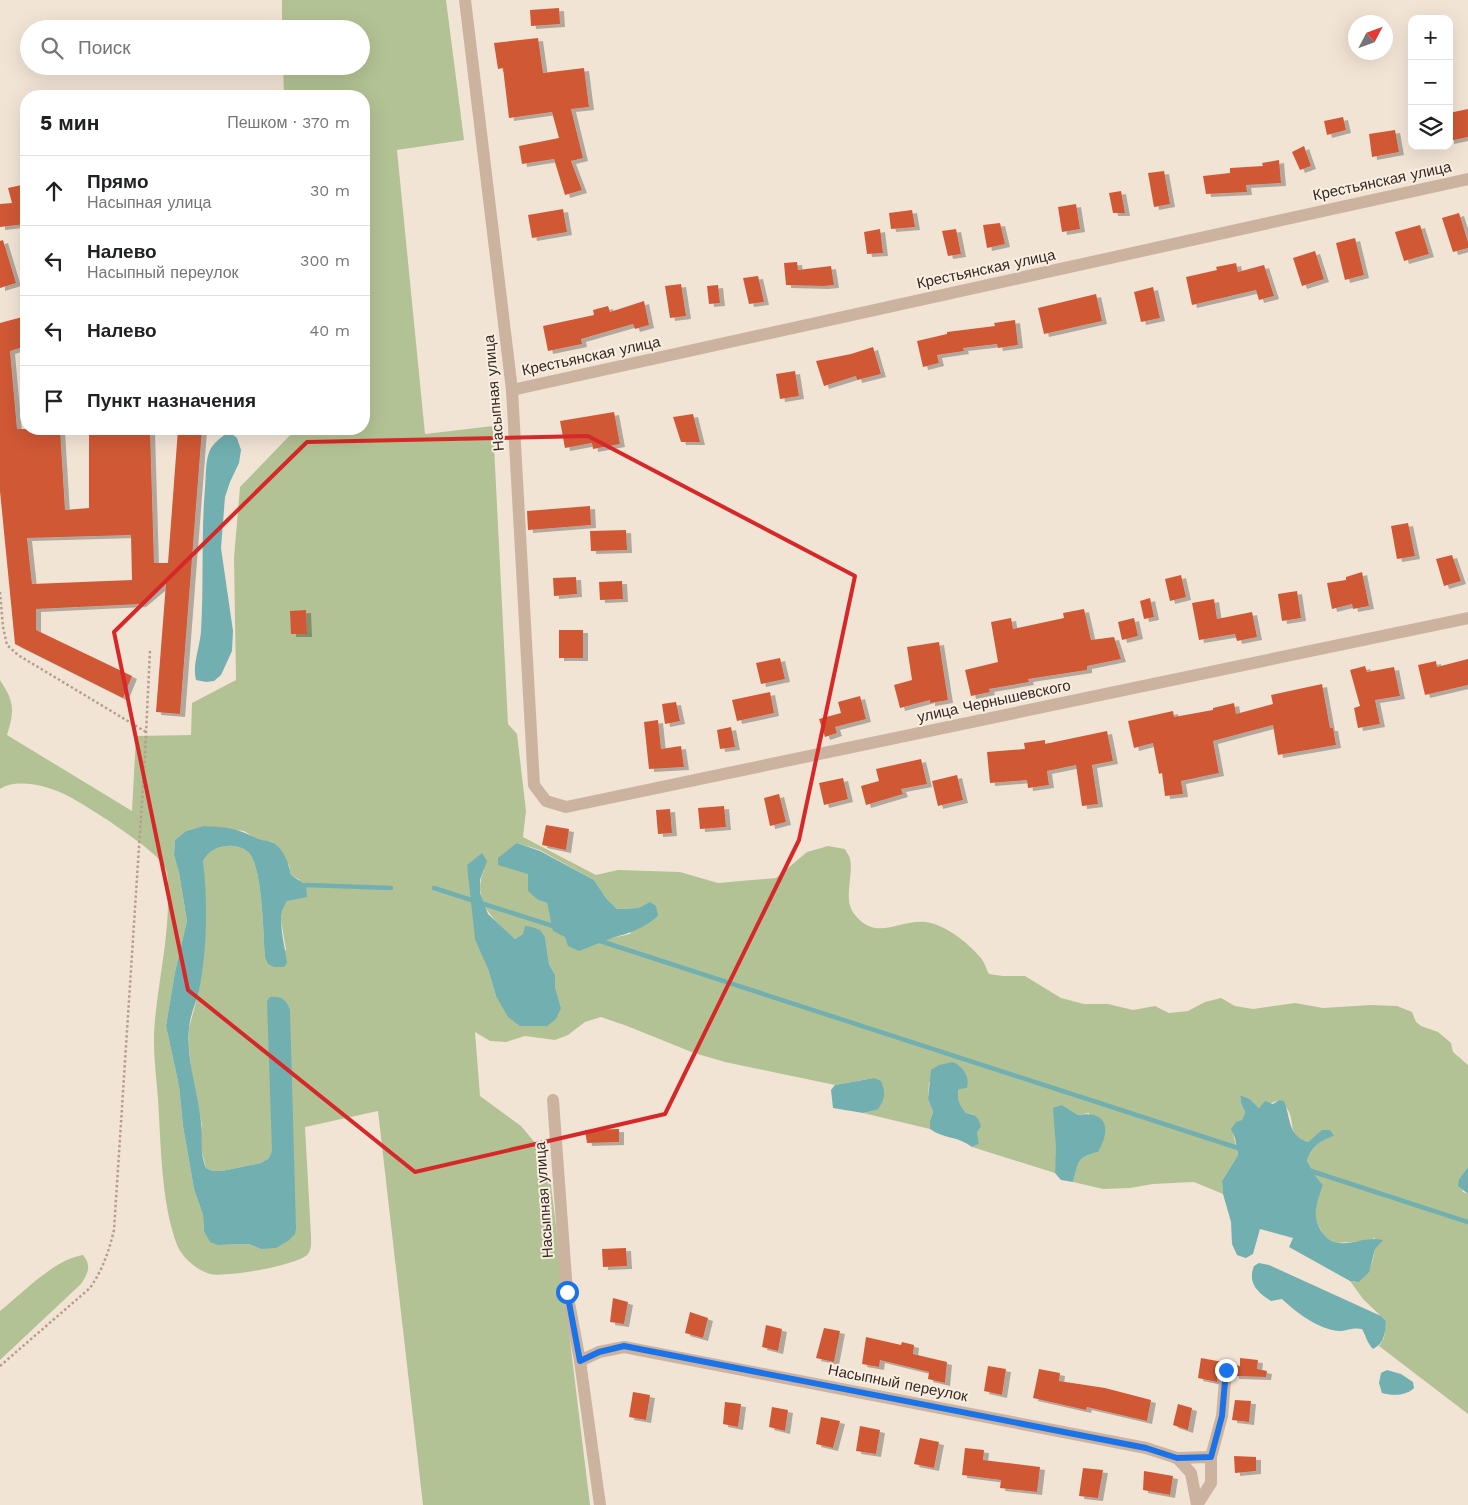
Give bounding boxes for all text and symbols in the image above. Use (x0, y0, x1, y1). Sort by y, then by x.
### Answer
north arrow (1348, 15, 1393, 60)
map controls (1408, 15, 1453, 150)
button: + (1408, 15, 1453, 60)
search box (20, 20, 370, 75)
icon: search (38, 34, 66, 62)
text: Поиск (78, 36, 131, 59)
button: − (1408, 60, 1453, 105)
button: layers (1408, 105, 1453, 150)
text: 5 мин (40, 110, 99, 135)
text: Пешком · 370 m (227, 113, 350, 132)
street label: Крестьянская улица (1311, 157, 1454, 204)
text: Прямо (87, 170, 149, 193)
icon: ahead (40, 177, 68, 205)
text: 30 m (310, 181, 350, 200)
text: Насыпная улица (87, 193, 211, 212)
text: Налево (87, 240, 157, 263)
street label: Крестьянская улица (915, 245, 1058, 292)
icon: left (40, 247, 68, 275)
text: 300 m (300, 251, 350, 270)
text: Насыпный переулок (87, 263, 239, 282)
icon: left (40, 317, 68, 345)
text: Налево (87, 319, 157, 342)
text: 40 m (310, 321, 350, 340)
street label: Крестьянская улица (520, 332, 663, 379)
street label: Насыпная улица (480, 333, 508, 452)
icon: arrive (40, 387, 68, 415)
text: Пункт назначения (87, 389, 256, 412)
street label: улица Чернышевского (916, 676, 1072, 726)
street label: Насыпная улица (531, 1141, 557, 1259)
route start (556, 1281, 579, 1304)
route end (1215, 1359, 1238, 1382)
street label: Насыпный переулок (827, 1361, 970, 1405)

